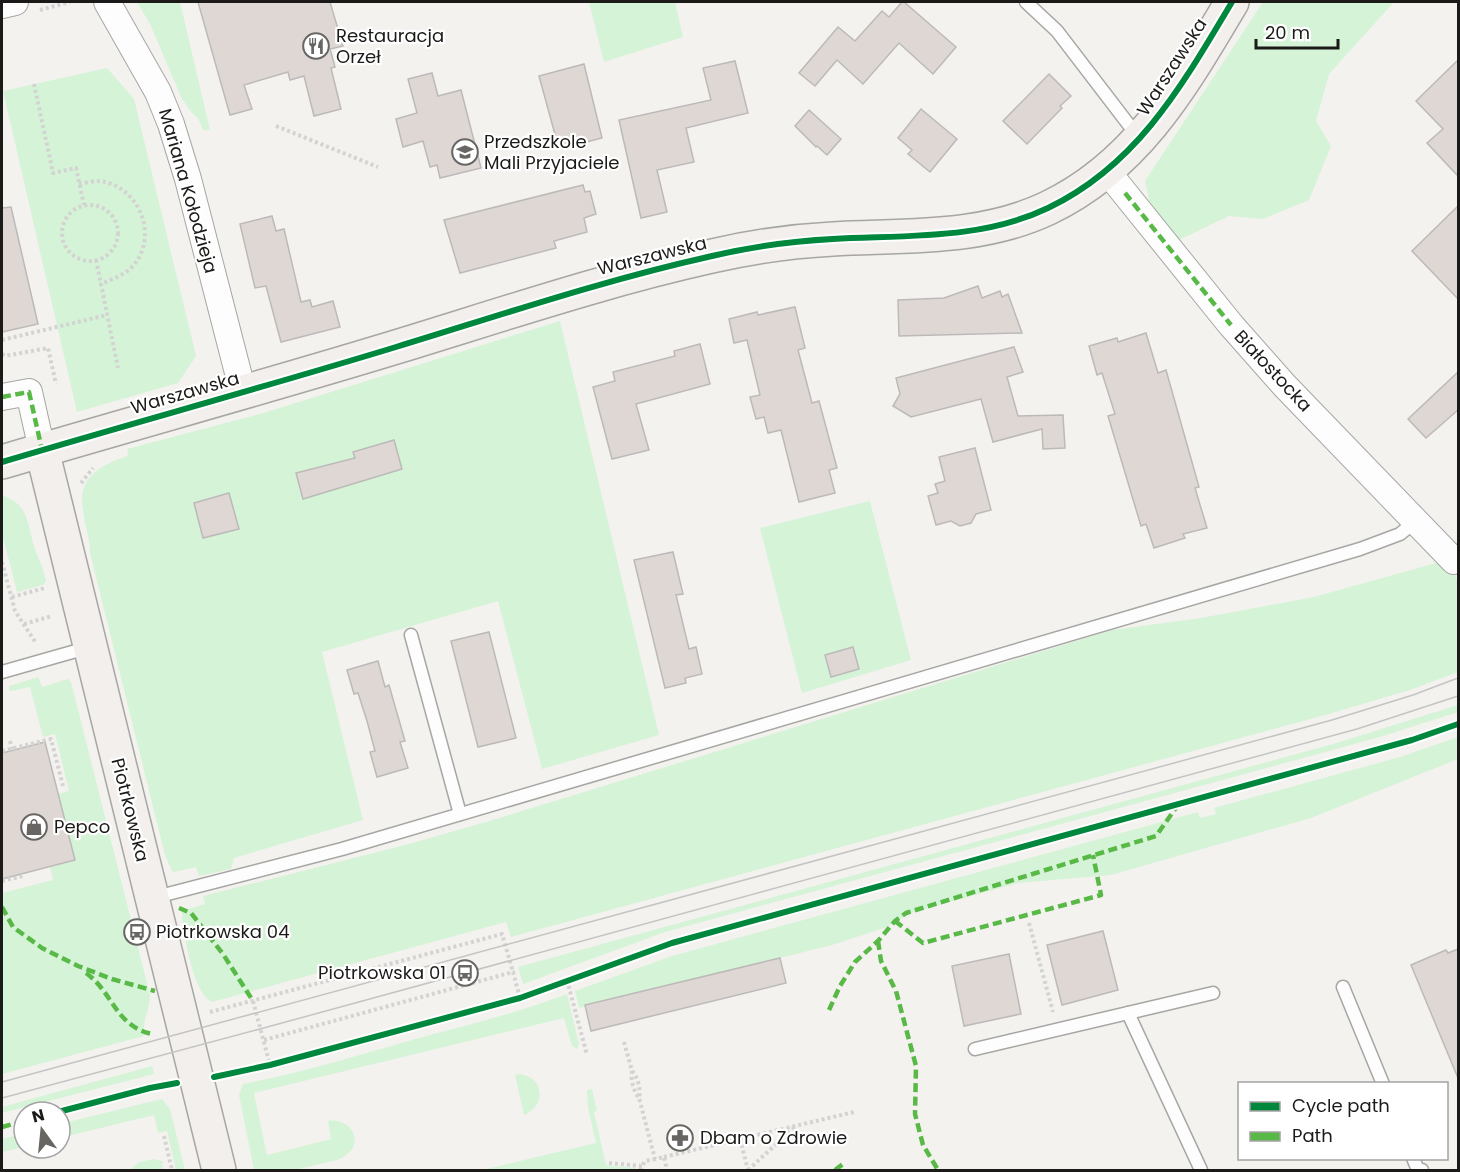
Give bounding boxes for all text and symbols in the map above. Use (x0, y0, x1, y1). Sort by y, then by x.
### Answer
scale bar (1256, 12, 1338, 50)
street label: Warszawska (1131, 13, 1213, 120)
text: 20 m (1265, 20, 1310, 45)
place label: Restauracja Orzeł (336, 23, 444, 69)
restaurant icon: Restauracja Orzeł (301, 31, 331, 61)
street label: Mariana Kołodzieja (153, 106, 224, 276)
place label: Przedszkole Mali Przyjaciele (484, 129, 620, 175)
school or university icon: Przedszkole Mali Przyjaciele (450, 137, 480, 167)
street label: Warszawska (595, 230, 709, 281)
street label: Białostocka (1229, 324, 1318, 417)
street label: Warszawska (128, 365, 242, 420)
street label: Piotrkowska (106, 755, 155, 864)
shop icon: Pepco (19, 812, 49, 842)
place label: Pepco (54, 814, 110, 839)
bus stop icon: Piotrkowska 04 (122, 917, 152, 947)
place label: Piotrkowska 04 (156, 919, 289, 944)
bus stop icon: Piotrkowska 01 (450, 958, 480, 988)
place label: Piotrkowska 01 (318, 960, 446, 985)
legend (1238, 1082, 1448, 1160)
text: Cycle path (1292, 1093, 1390, 1118)
north arrow (12, 1100, 72, 1160)
text: N (29, 1103, 47, 1129)
pharmacy icon: Dbam o Zdrowie (665, 1123, 695, 1153)
text: Path (1292, 1123, 1333, 1148)
place label: Dbam o Zdrowie (700, 1125, 847, 1150)

